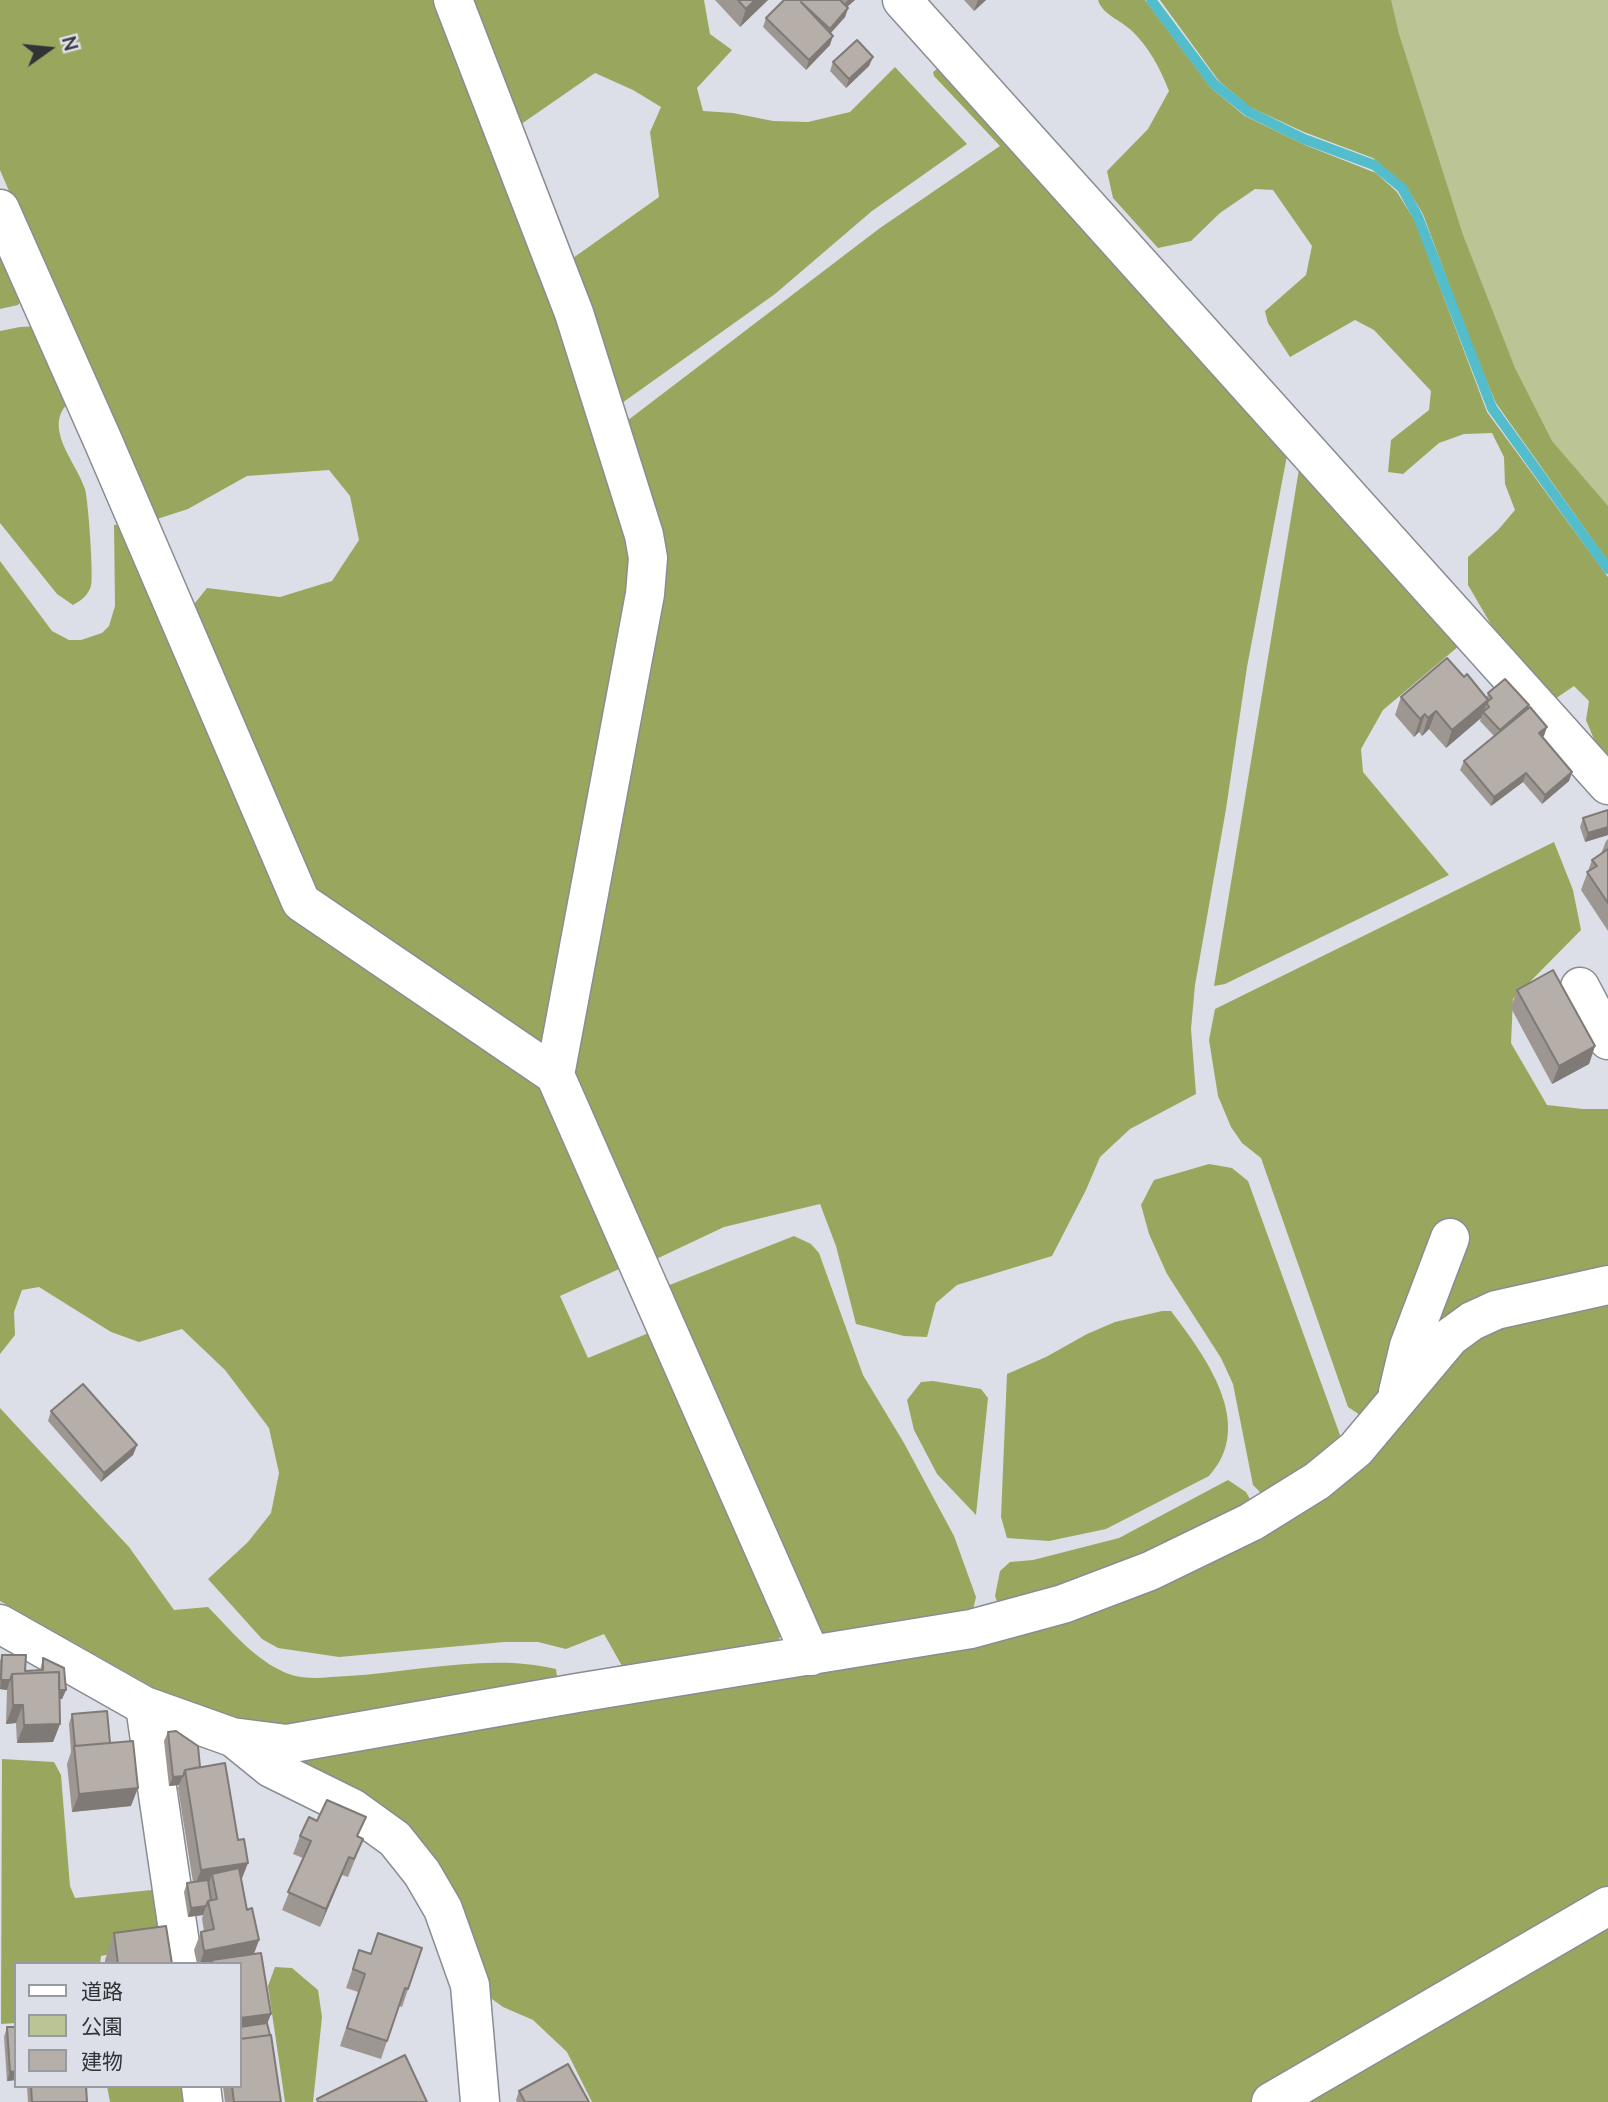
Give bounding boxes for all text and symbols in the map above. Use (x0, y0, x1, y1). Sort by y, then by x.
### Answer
north arrow (14, 14, 84, 84)
text: N (55, 33, 84, 54)
legend (14, 1962, 242, 2088)
text: 道路 (81, 1978, 123, 2006)
text: 公園 (81, 2013, 123, 2041)
text: 建物 (81, 2048, 123, 2076)

